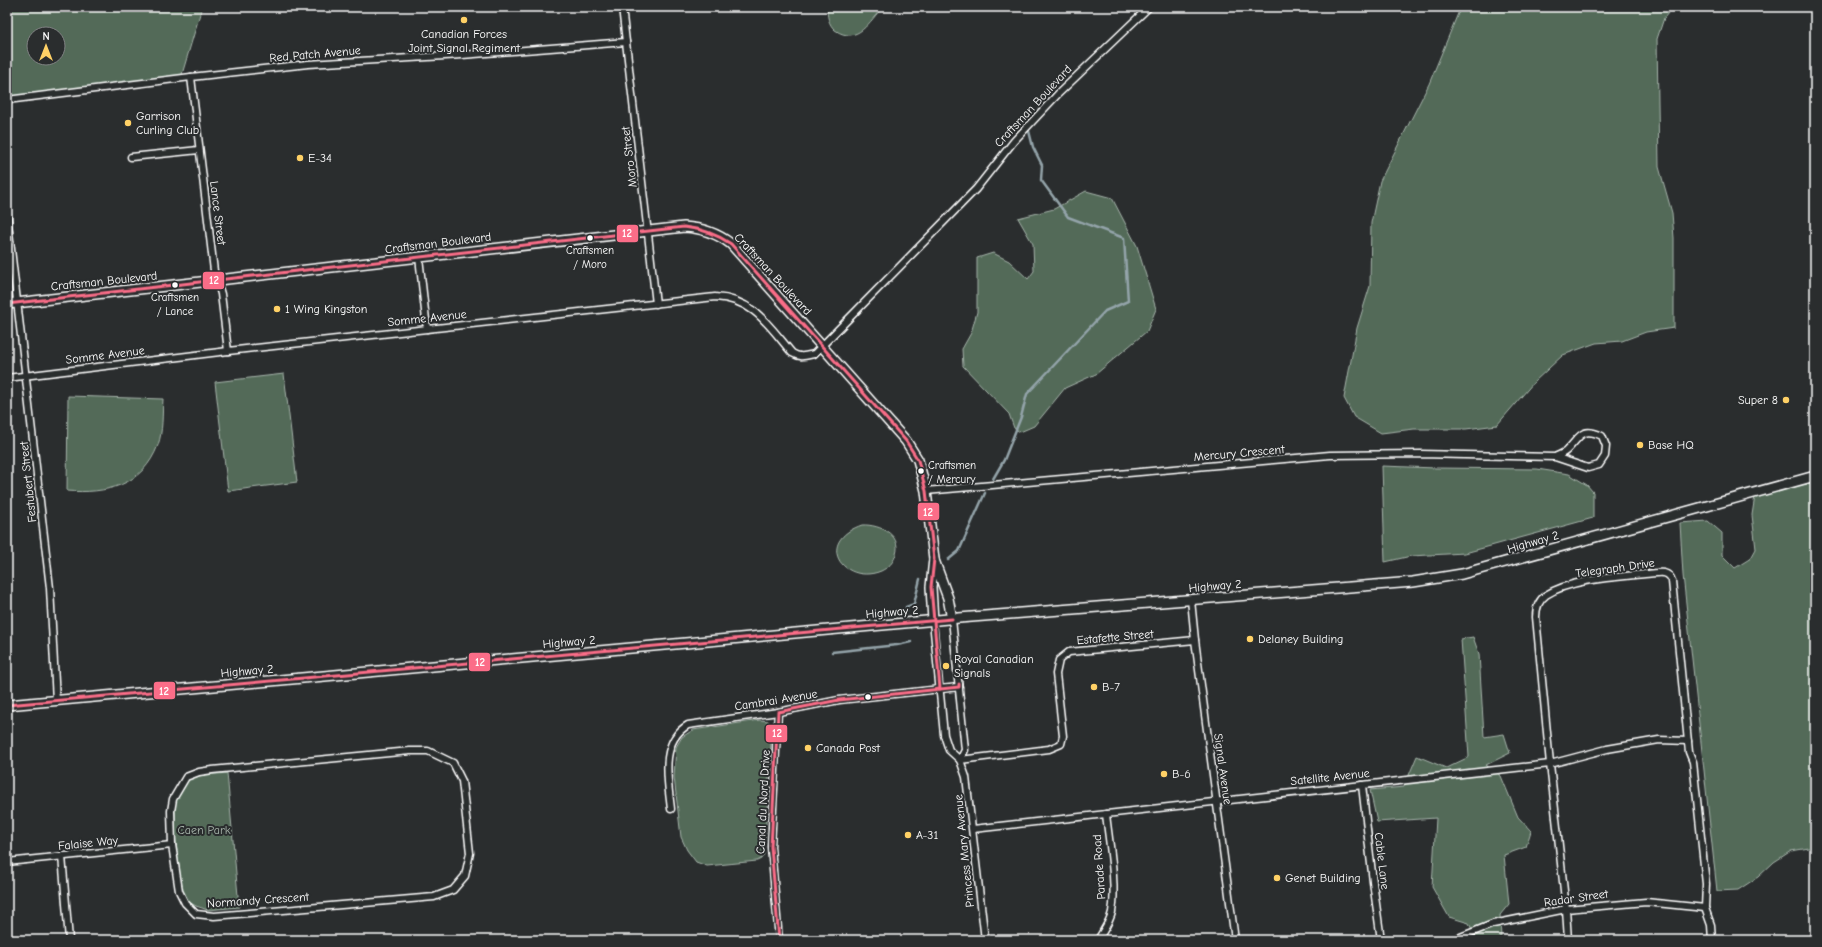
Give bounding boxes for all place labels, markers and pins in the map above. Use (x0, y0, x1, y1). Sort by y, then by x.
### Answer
marker: Canadian Forces Joint Signal Regiment (459, 15, 469, 25)
place label: Canadian Forces Joint Signal Regiment (408, 27, 521, 55)
place label: Garrison Curling Club (136, 109, 199, 137)
marker: Garrison Curling Club (123, 118, 133, 128)
place label: E-34 (308, 151, 332, 165)
marker: E-34 (295, 153, 305, 163)
marker: Craftsmen / Moro (585, 233, 595, 243)
place label: Craftsmen / Moro (566, 244, 614, 271)
marker: Craftsmen / Lance (170, 280, 180, 290)
place label: Craftsmen / Lance (151, 291, 199, 318)
place label: 1 Wing Kingston (285, 302, 367, 316)
marker: 1 Wing Kingston (272, 304, 282, 314)
place label: Super 8 (1738, 393, 1778, 407)
marker: Super 8 (1781, 395, 1791, 405)
place label: Base HQ (1648, 438, 1694, 452)
marker: Base HQ (1635, 440, 1645, 450)
place label: Craftsmen / Mercury (928, 459, 976, 486)
marker: Craftsmen / Mercury (916, 466, 926, 476)
place label: Delaney Building (1258, 632, 1343, 646)
marker: Delaney Building (1245, 634, 1255, 644)
place label: Royal Canadian Signals (954, 652, 1034, 680)
marker: Royal Canadian Signals (941, 661, 951, 671)
place label: B-7 (1102, 680, 1120, 694)
marker: B-7 (1089, 682, 1099, 692)
unlabelled marker (863, 692, 873, 702)
place label: Canada Post (816, 741, 880, 755)
marker: Canada Post (803, 743, 813, 753)
place label: B-6 (1172, 767, 1191, 781)
marker: B-6 (1159, 769, 1169, 779)
place label: A-31 (916, 828, 938, 842)
marker: A-31 (903, 830, 913, 840)
place label: Genet Building (1285, 871, 1361, 885)
marker: Genet Building (1272, 873, 1282, 883)

